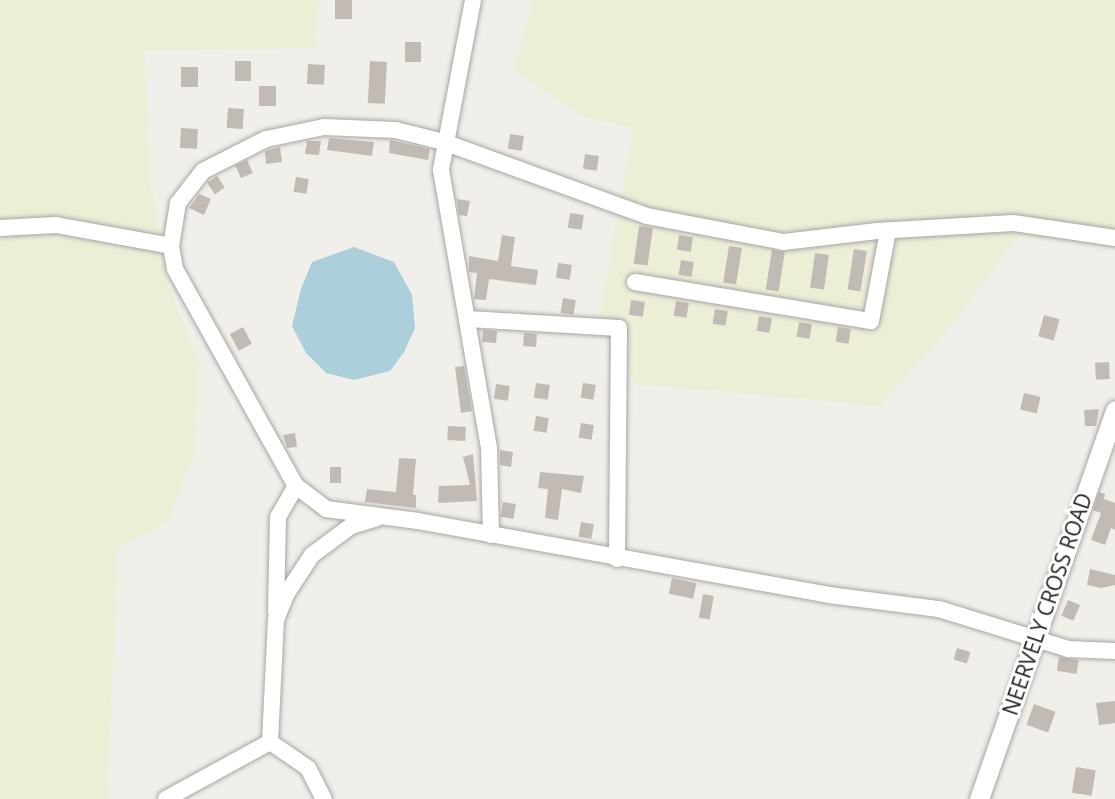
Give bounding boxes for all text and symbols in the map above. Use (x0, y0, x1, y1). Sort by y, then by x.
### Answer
street label: NEERVELY CROSS ROAD (997, 490, 1097, 718)

